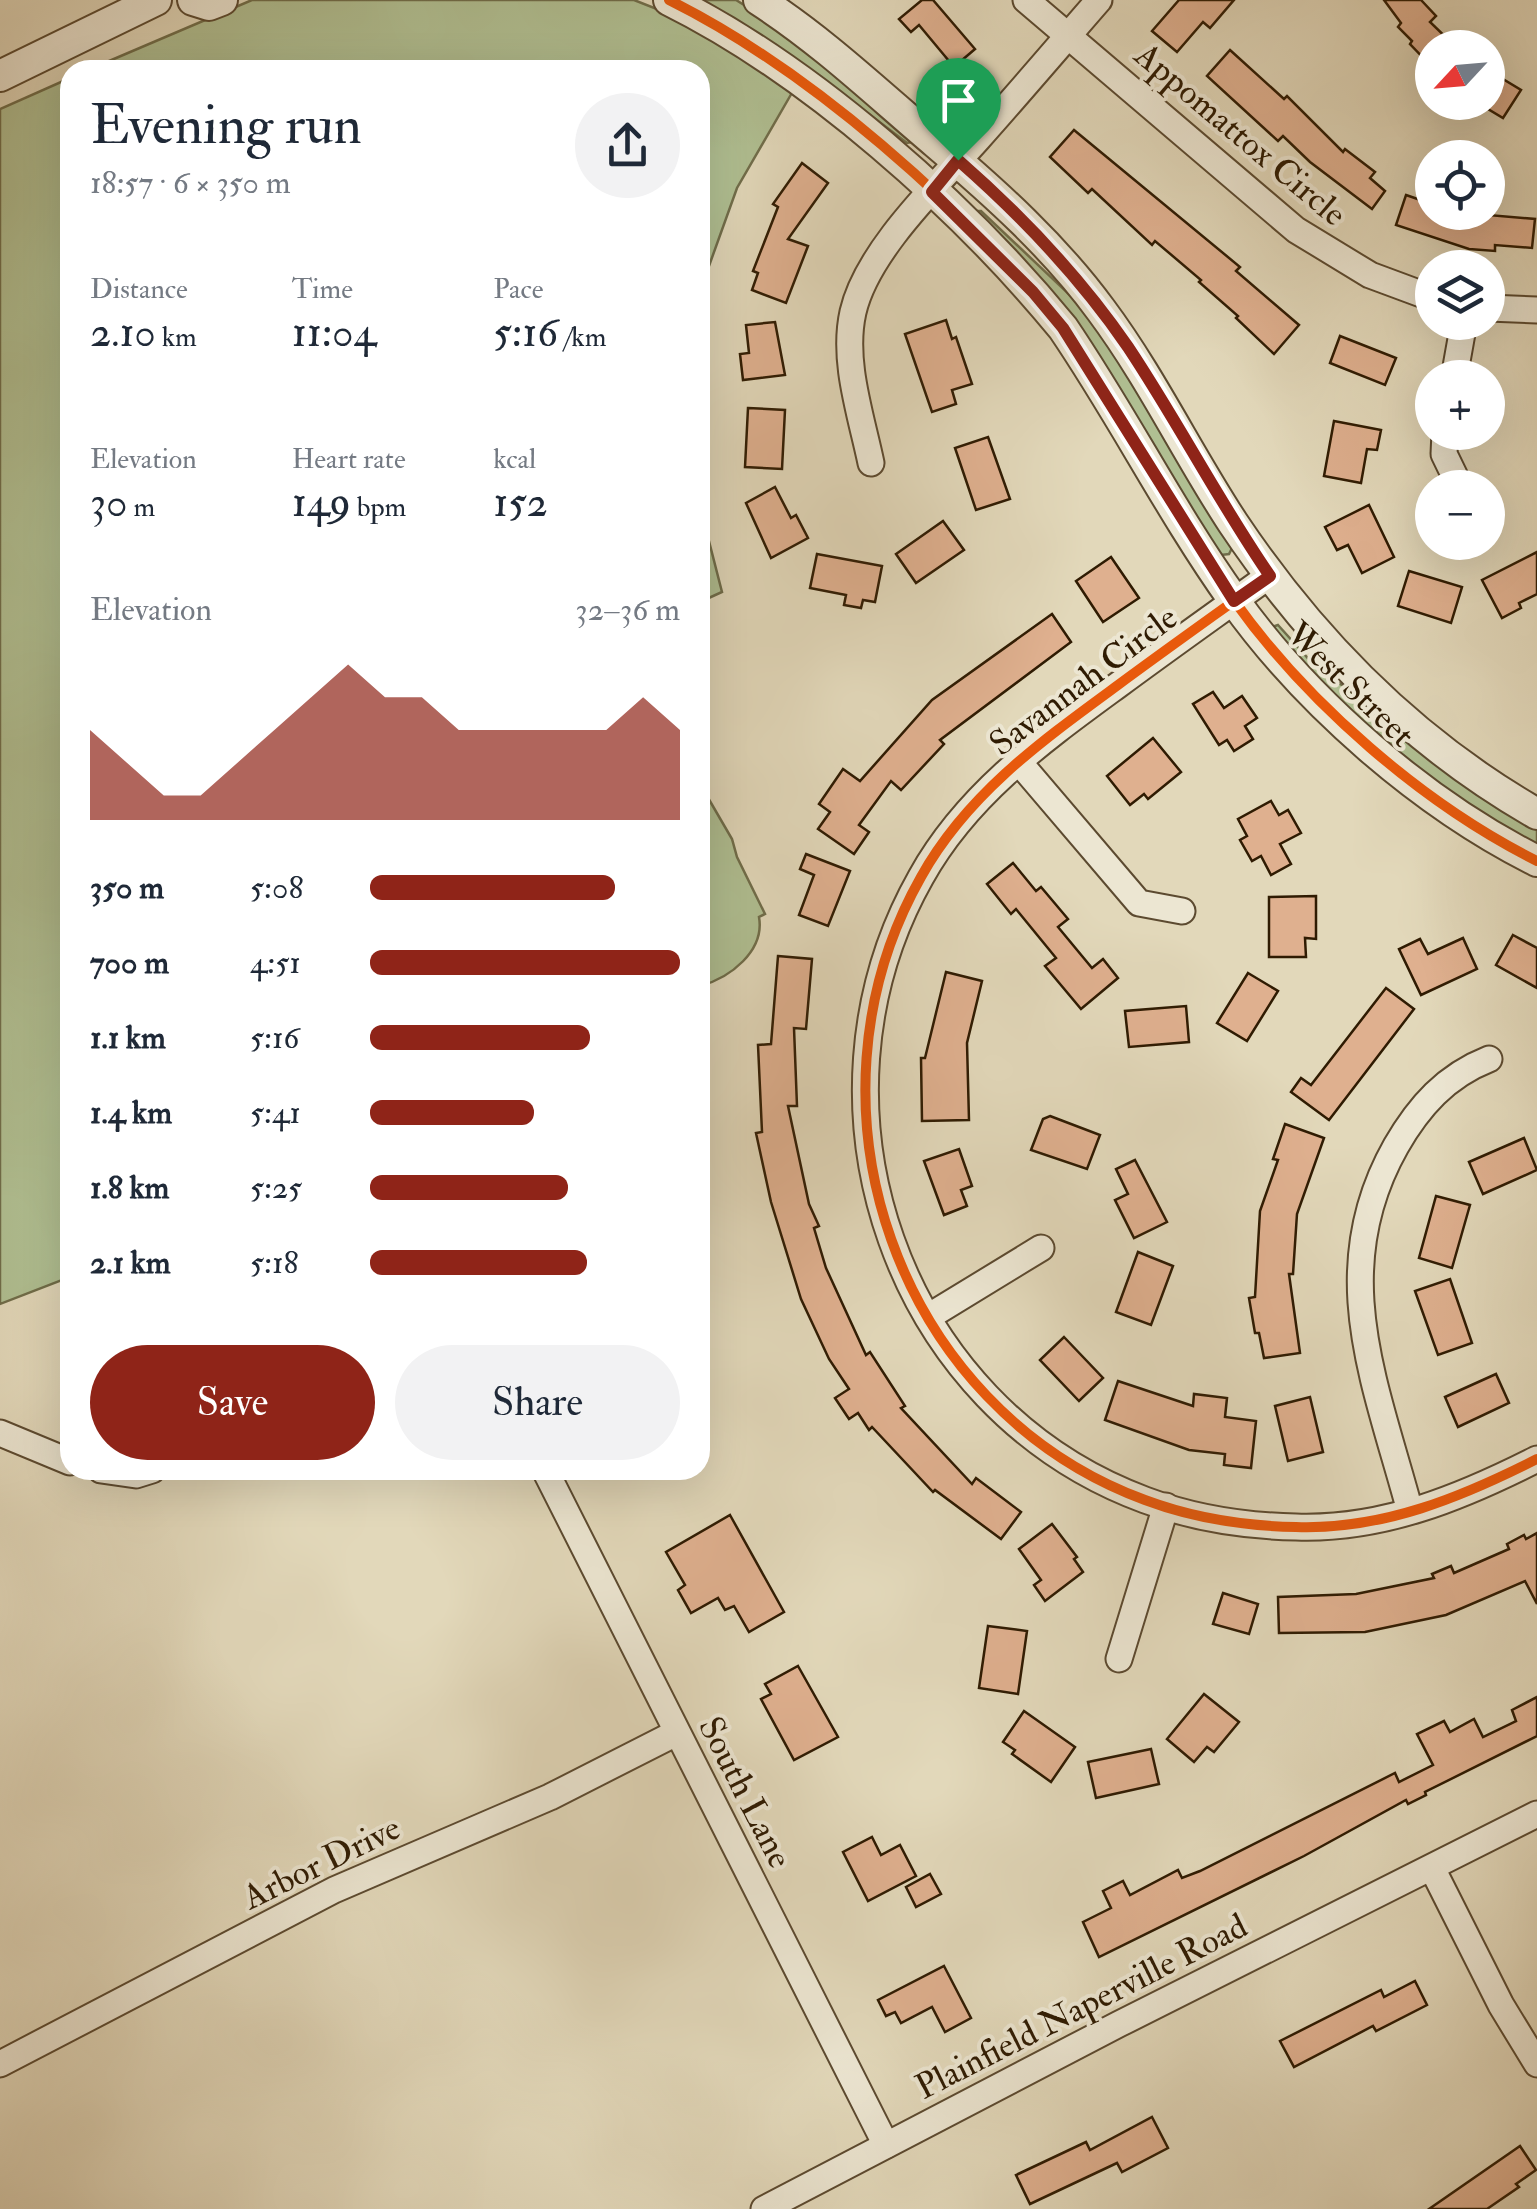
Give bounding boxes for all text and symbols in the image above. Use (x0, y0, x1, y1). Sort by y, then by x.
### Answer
north arrow (1415, 30, 1505, 120)
map controls (1415, 30, 1505, 560)
street label: Appomattox Circle (1125, 33, 1355, 236)
pin (916, 58, 1001, 161)
icon: arrive (931, 73, 986, 128)
text: Evening run (90, 91, 362, 160)
button: share (575, 93, 680, 198)
button: locate (1415, 140, 1505, 230)
text: 18:57 · 6 × 350 m (90, 163, 291, 203)
button: layers (1415, 250, 1505, 340)
text: Distance (90, 272, 188, 307)
text: Time (292, 272, 353, 307)
text: Pace (493, 272, 544, 307)
text: 2.10 (90, 307, 156, 359)
text: 11:04 (292, 307, 376, 359)
text: 5:16 (493, 307, 558, 359)
text: km (156, 320, 197, 355)
text: /km (558, 320, 606, 355)
button: + (1415, 360, 1505, 450)
text: Elevation (90, 442, 197, 477)
text: Heart rate (292, 442, 406, 477)
text: kcal (493, 442, 536, 477)
button: − (1415, 470, 1505, 560)
text: 30 (90, 477, 128, 529)
text: 149 (292, 477, 351, 529)
text: 152 (493, 477, 548, 529)
text: m (128, 490, 155, 525)
text: bpm (351, 490, 406, 525)
text: Elevation (90, 590, 212, 630)
text: 32–36 m (575, 590, 680, 630)
street label: Savannah Circle (981, 596, 1186, 766)
street label: West Street (1276, 612, 1424, 757)
text: 350 m (90, 868, 164, 908)
text: 5:08 (250, 868, 303, 908)
text: 700 m (90, 943, 169, 983)
text: 4:51 (250, 943, 301, 983)
text: 1.1 km (90, 1018, 166, 1058)
text: 5:16 (250, 1018, 299, 1058)
text: 1.4 km (90, 1093, 172, 1133)
text: 5:41 (250, 1093, 301, 1133)
text: 1.8 km (90, 1168, 169, 1208)
text: 5:25 (250, 1168, 302, 1208)
text: 2.1 km (90, 1243, 171, 1283)
text: 5:18 (250, 1243, 298, 1283)
button: Save (90, 1345, 375, 1460)
button: Share (395, 1345, 680, 1460)
street label: South Lane (688, 1709, 802, 1875)
street label: Arbor Drive (235, 1806, 407, 1920)
street label: Plainfield Naperville Road (908, 1904, 1255, 2110)

